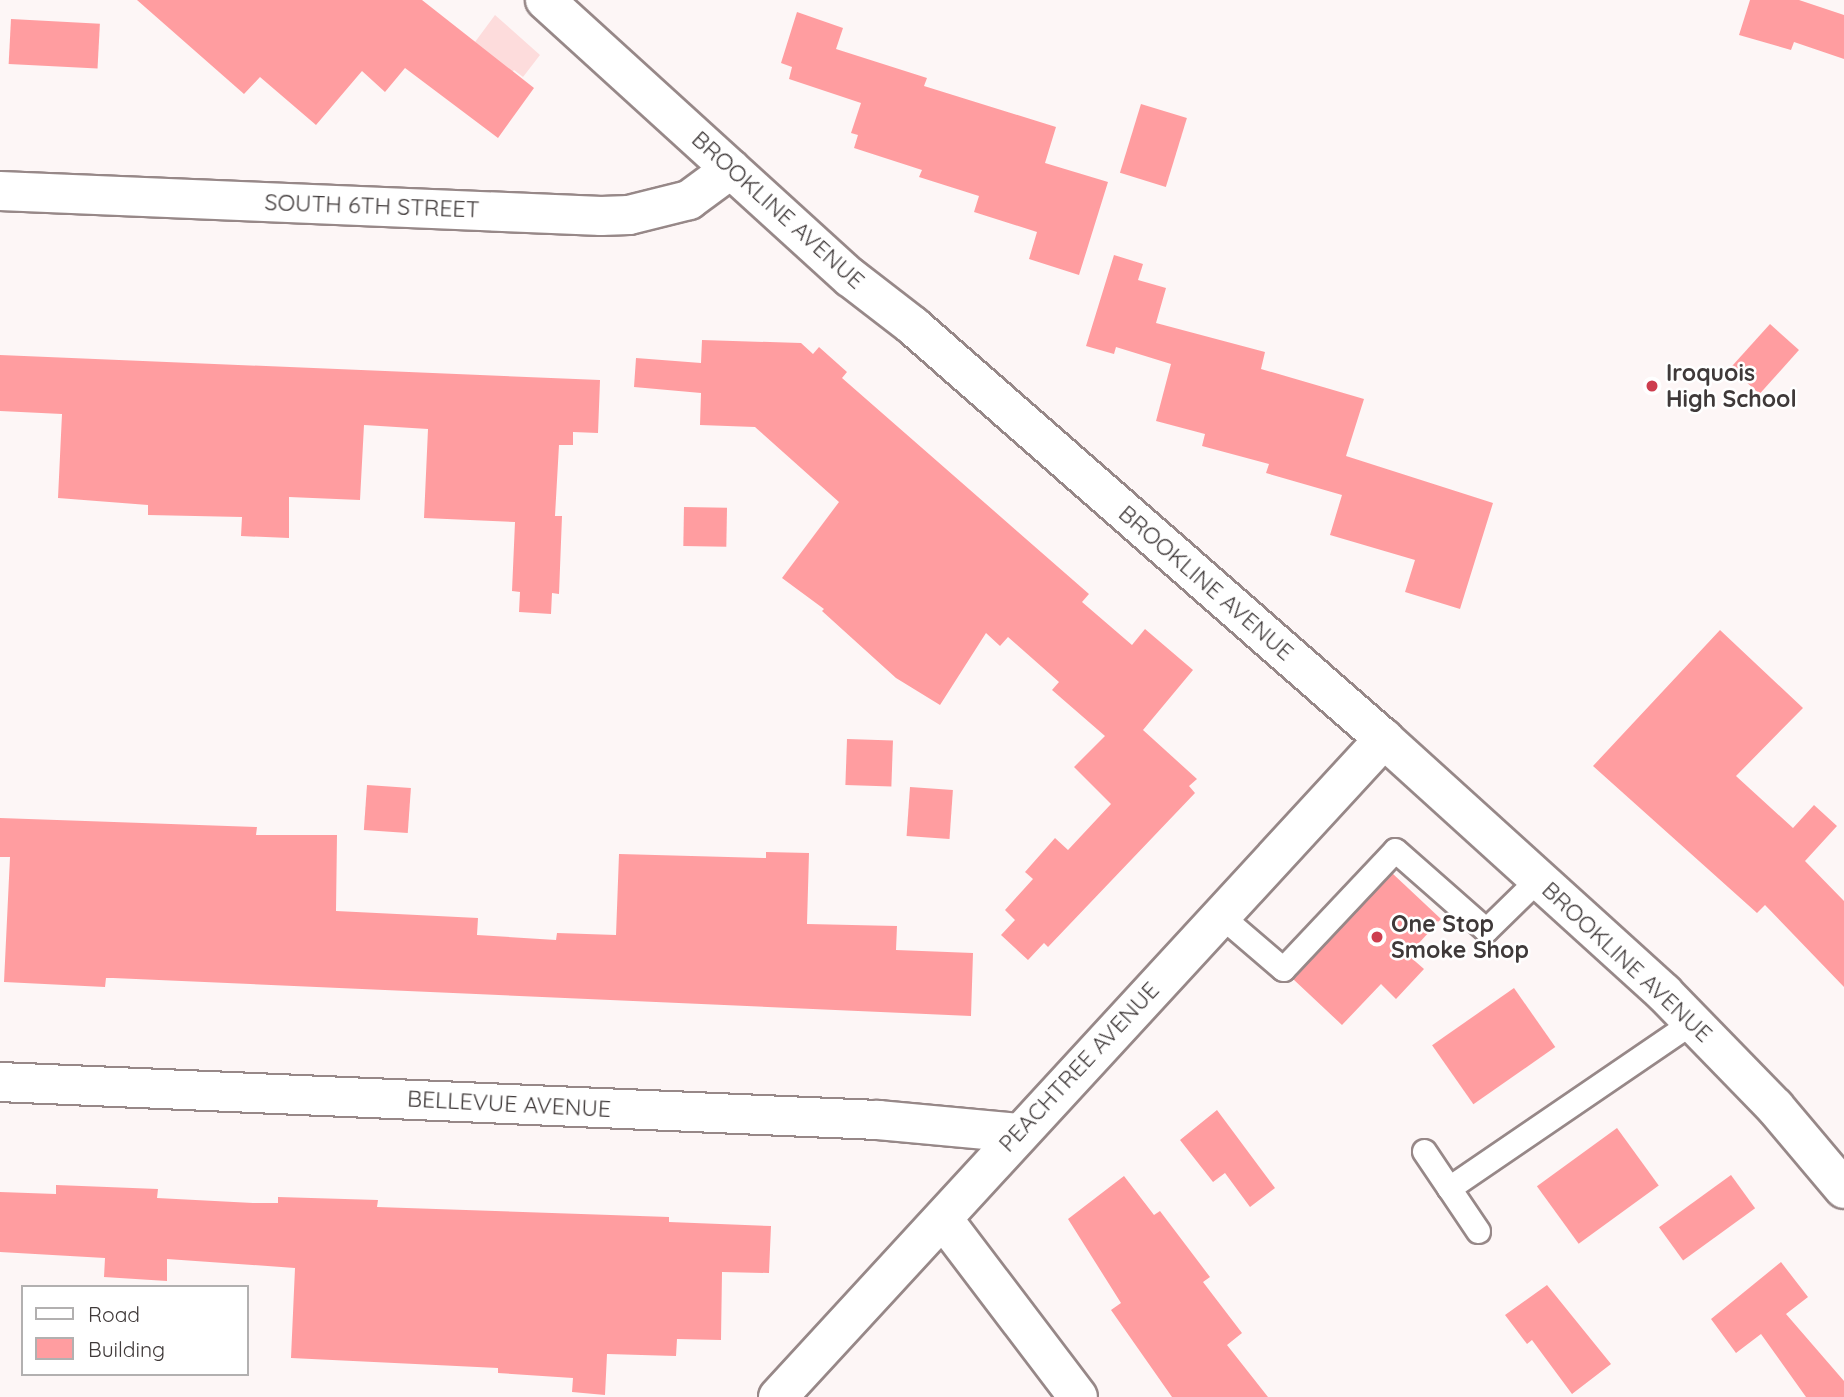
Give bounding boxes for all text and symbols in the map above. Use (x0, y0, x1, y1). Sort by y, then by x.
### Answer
street label: BROOKLINE AVENUE (686, 125, 870, 295)
street label: SOUTH 6TH STREET (264, 188, 480, 224)
place label: Iroquois High School (1666, 359, 1797, 413)
marker: Iroquois High School (1644, 378, 1660, 394)
street label: BROOKLINE AVENUE (1113, 500, 1299, 666)
street label: BROOKLINE AVENUE (1536, 876, 1718, 1048)
place label: One Stop Smoke Shop (1391, 910, 1529, 964)
marker: One Stop Smoke Shop (1369, 929, 1385, 945)
street label: PEACHTREE AVENUE (993, 976, 1165, 1158)
street label: BELLEVUE AVENUE (406, 1085, 612, 1123)
legend (21, 1285, 248, 1376)
text: Road (88, 1301, 140, 1327)
text: Building (88, 1336, 165, 1362)

